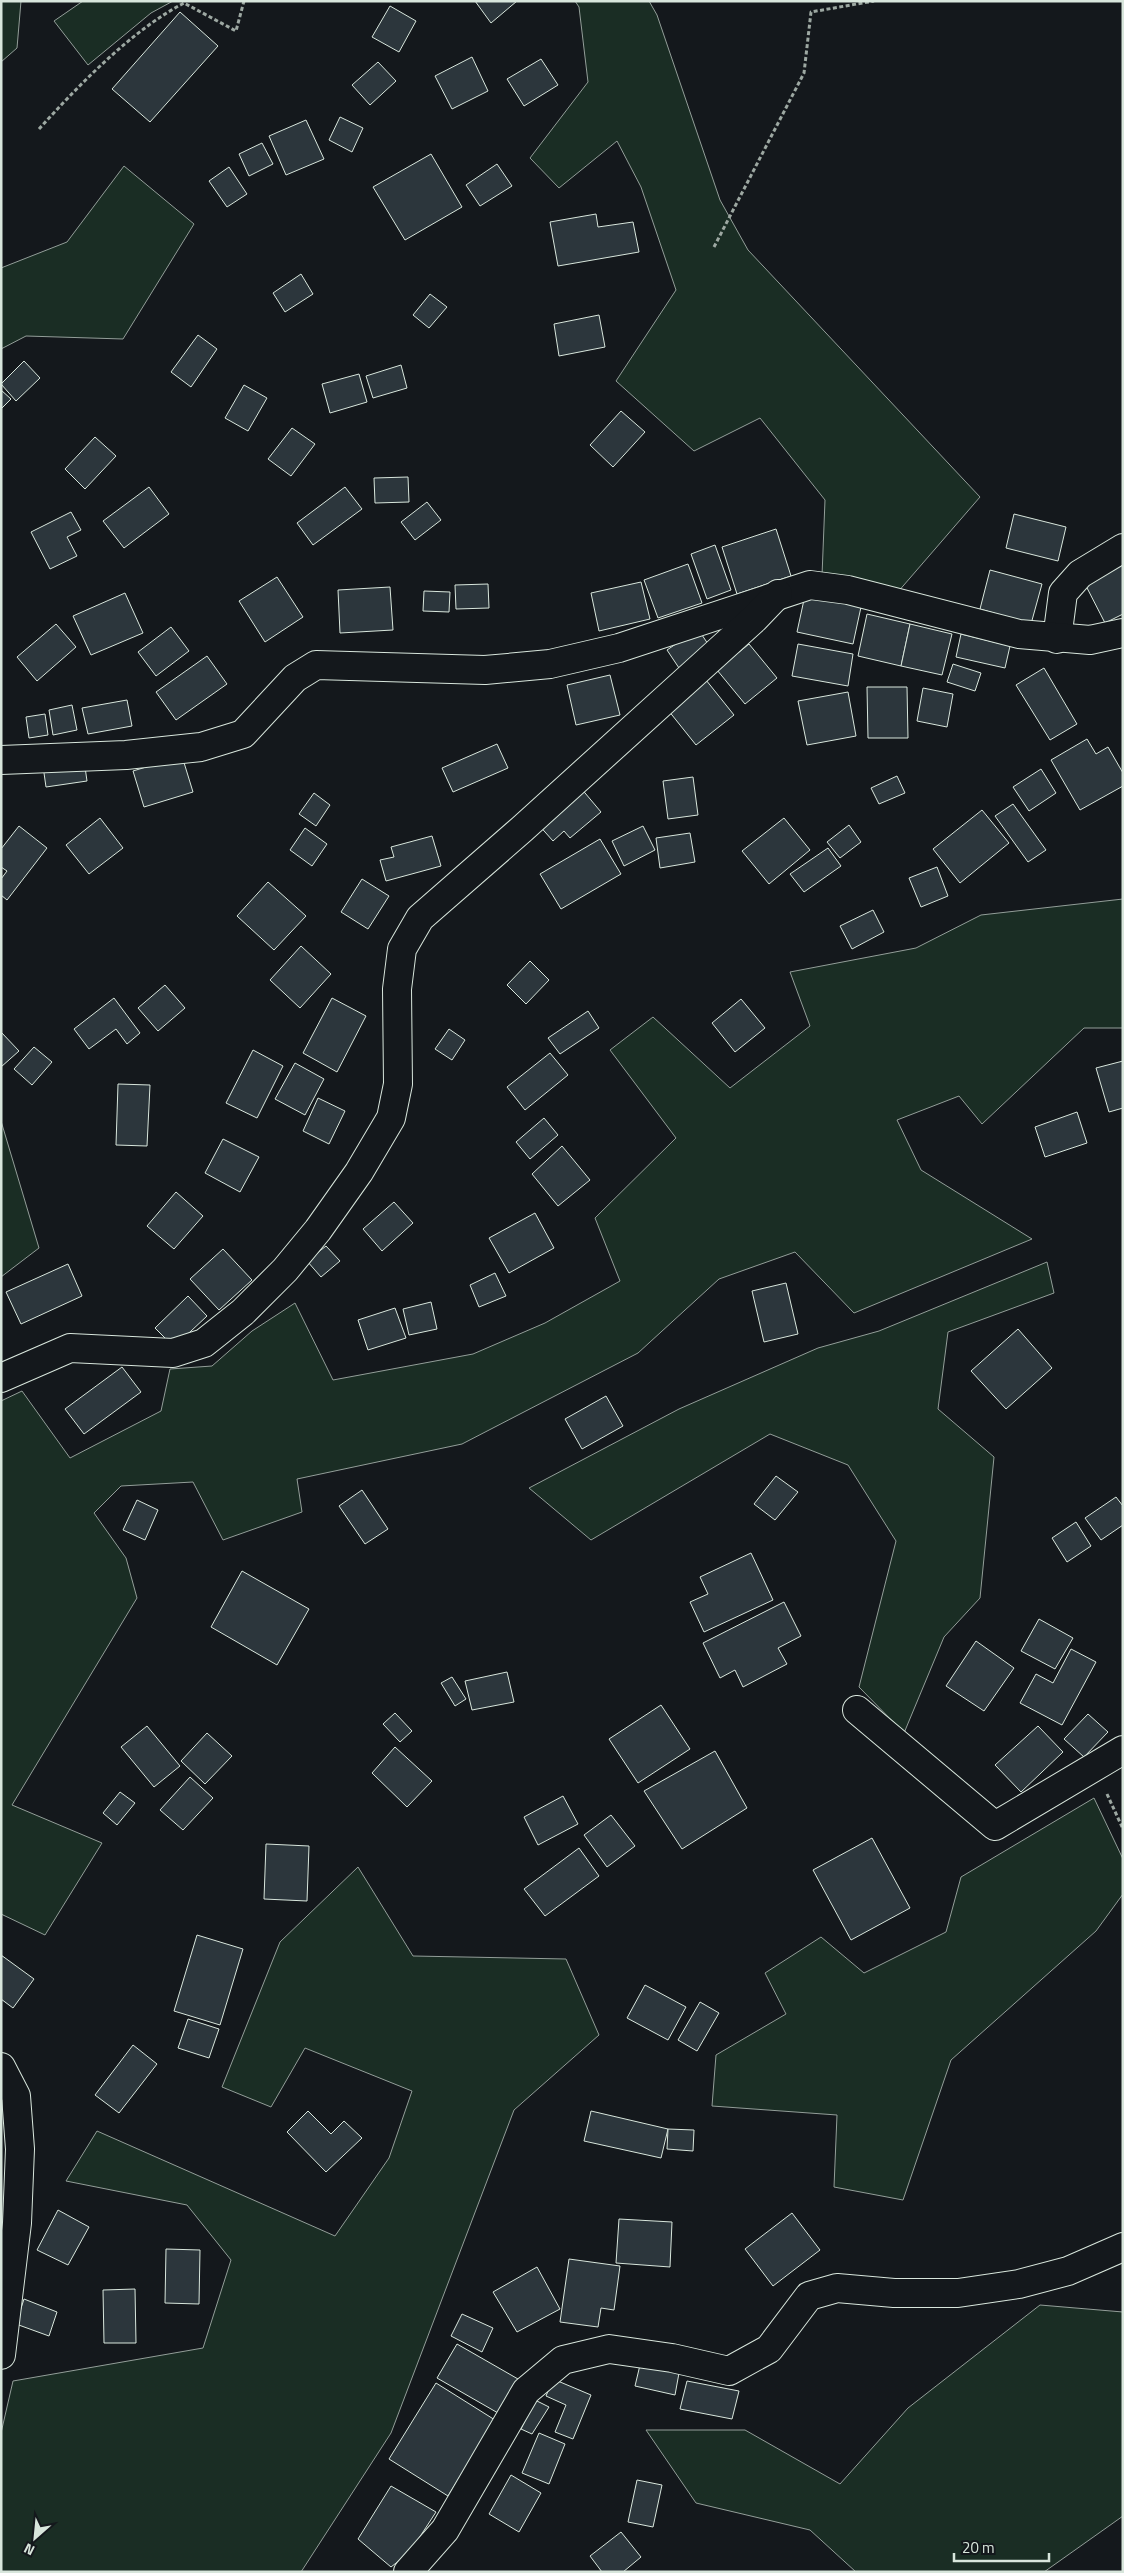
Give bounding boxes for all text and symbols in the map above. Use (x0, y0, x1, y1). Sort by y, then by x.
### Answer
north arrow (10, 2513, 60, 2563)
scale bar (954, 2530, 1049, 2562)
text: 20 m (962, 2536, 995, 2559)
text: N (20, 2538, 38, 2562)

